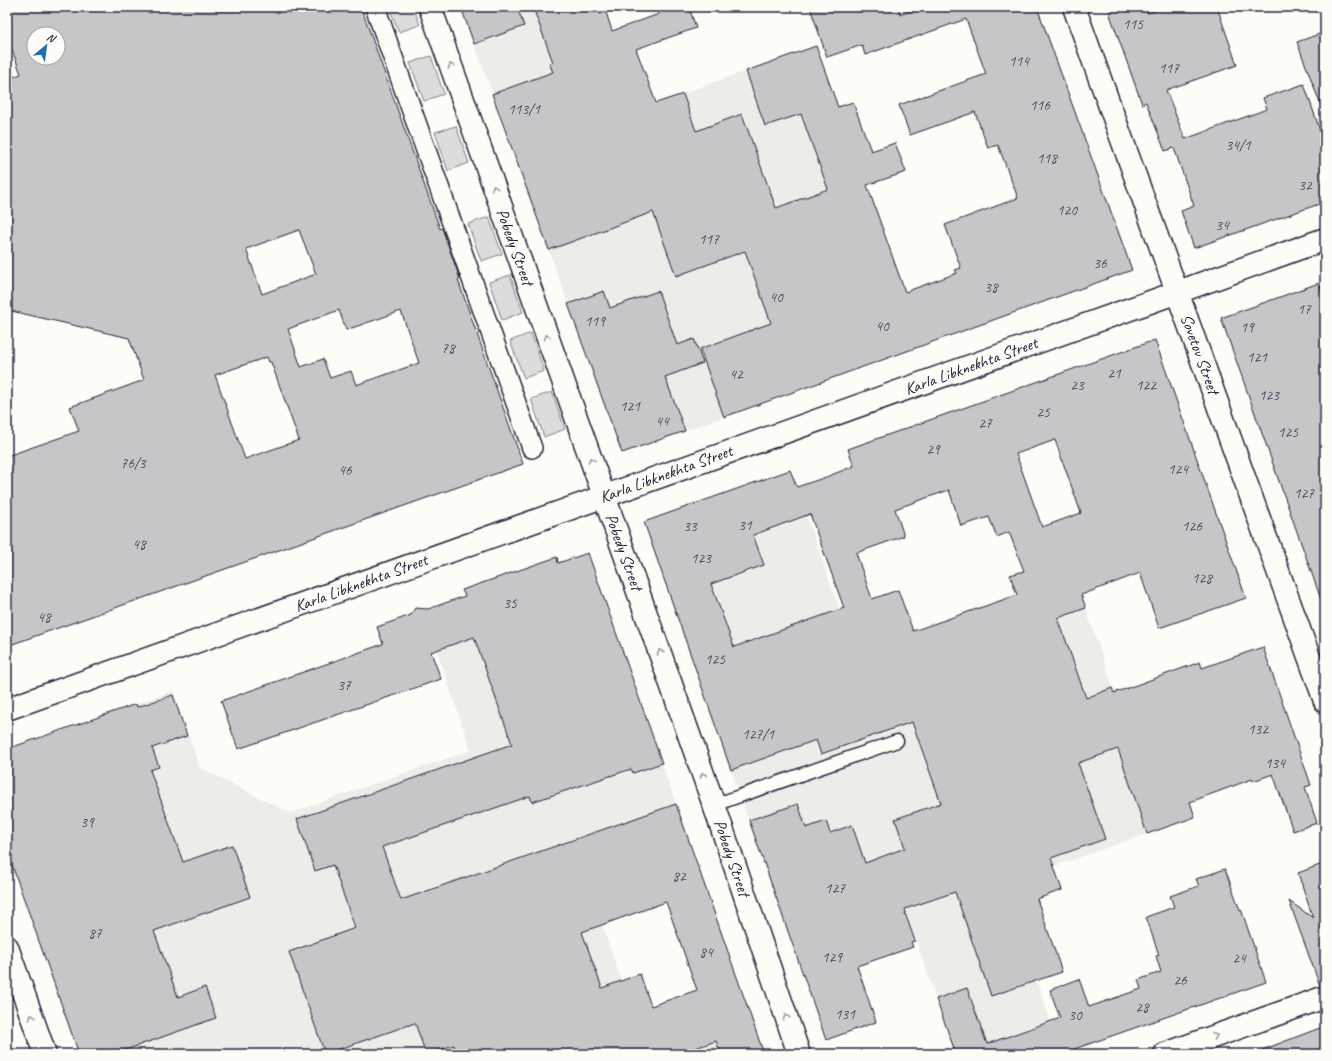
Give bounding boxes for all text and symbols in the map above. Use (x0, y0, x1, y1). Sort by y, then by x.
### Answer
house number: 115 (1123, 15, 1144, 34)
north arrow (26, 26, 66, 66)
text: N (44, 29, 59, 46)
house number: 114 (1009, 52, 1030, 71)
house number: 117 (1159, 59, 1180, 78)
one-way arrow (447, 62, 455, 69)
house number: 116 (1030, 96, 1051, 115)
house number: 113/1 (508, 100, 541, 119)
house number: 34/1 (1225, 136, 1252, 155)
house number: 118 (1037, 149, 1058, 168)
house number: 32 (1298, 176, 1313, 195)
one-way arrow (491, 185, 499, 192)
house number: 120 (1057, 201, 1078, 220)
street label: Pobedy Street (491, 206, 539, 290)
house number: 34 (1215, 216, 1230, 235)
house number: 117 (699, 230, 720, 249)
house number: 36 (1093, 254, 1108, 273)
house number: 38 (984, 278, 999, 297)
house number: 40 (769, 288, 784, 307)
house number: 17 (1297, 300, 1312, 319)
street label: Sovetov Street (1176, 311, 1225, 399)
house number: 119 (585, 312, 606, 331)
house number: 40 (875, 317, 890, 336)
house number: 19 (1240, 318, 1255, 337)
street label: Karla Libknekhta Street (902, 331, 1042, 400)
one-way arrow (544, 334, 552, 341)
house number: 78 (441, 339, 456, 358)
house number: 121 (1247, 348, 1268, 367)
house number: 21 (1107, 364, 1122, 383)
house number: 42 (729, 365, 744, 384)
house number: 23 (1070, 376, 1085, 395)
house number: 122 (1136, 376, 1157, 395)
house number: 123 (1259, 386, 1280, 405)
house number: 121 (620, 397, 641, 416)
house number: 25 (1036, 403, 1051, 422)
house number: 44 (655, 412, 670, 431)
house number: 27 (978, 414, 993, 433)
house number: 125 (1278, 423, 1299, 442)
street label: Karla Libknekhta Street (597, 439, 737, 508)
house number: 29 (926, 440, 941, 459)
house number: 76/3 (120, 454, 147, 473)
one-way arrow (587, 456, 595, 463)
house number: 124 (1168, 460, 1189, 479)
house number: 46 (338, 461, 353, 480)
house number: 127 (1294, 484, 1315, 503)
street label: Pobedy Street (600, 511, 648, 595)
house number: 31 (738, 516, 753, 535)
house number: 33 (683, 517, 698, 536)
house number: 126 (1182, 517, 1203, 536)
house number: 48 (132, 535, 147, 554)
street label: Karla Libknekhta Street (292, 548, 432, 617)
house number: 123 (691, 549, 712, 568)
house number: 128 (1192, 569, 1213, 588)
house number: 35 (503, 594, 518, 613)
house number: 48 (37, 608, 52, 627)
one-way arrow (656, 649, 665, 656)
house number: 125 (705, 650, 726, 669)
house number: 37 (337, 676, 352, 695)
house number: 132 (1248, 720, 1269, 739)
house number: 127/1 (742, 725, 775, 744)
house number: 134 (1265, 754, 1286, 773)
one-way arrow (700, 771, 708, 778)
house number: 39 (80, 813, 95, 832)
street label: Pobedy Street (709, 817, 756, 901)
house number: 82 (672, 867, 687, 886)
house number: 127 (825, 879, 846, 898)
house number: 87 (88, 924, 103, 943)
house number: 84 (699, 943, 714, 962)
house number: 129 (822, 948, 843, 967)
house number: 24 (1232, 949, 1247, 968)
house number: 26 (1173, 971, 1188, 990)
house number: 28 (1135, 998, 1150, 1017)
house number: 131 (835, 1005, 856, 1024)
house number: 30 (1068, 1006, 1083, 1025)
one-way arrow (28, 1014, 36, 1021)
one-way arrow (782, 1014, 791, 1021)
one-way arrow (1212, 1033, 1219, 1041)

